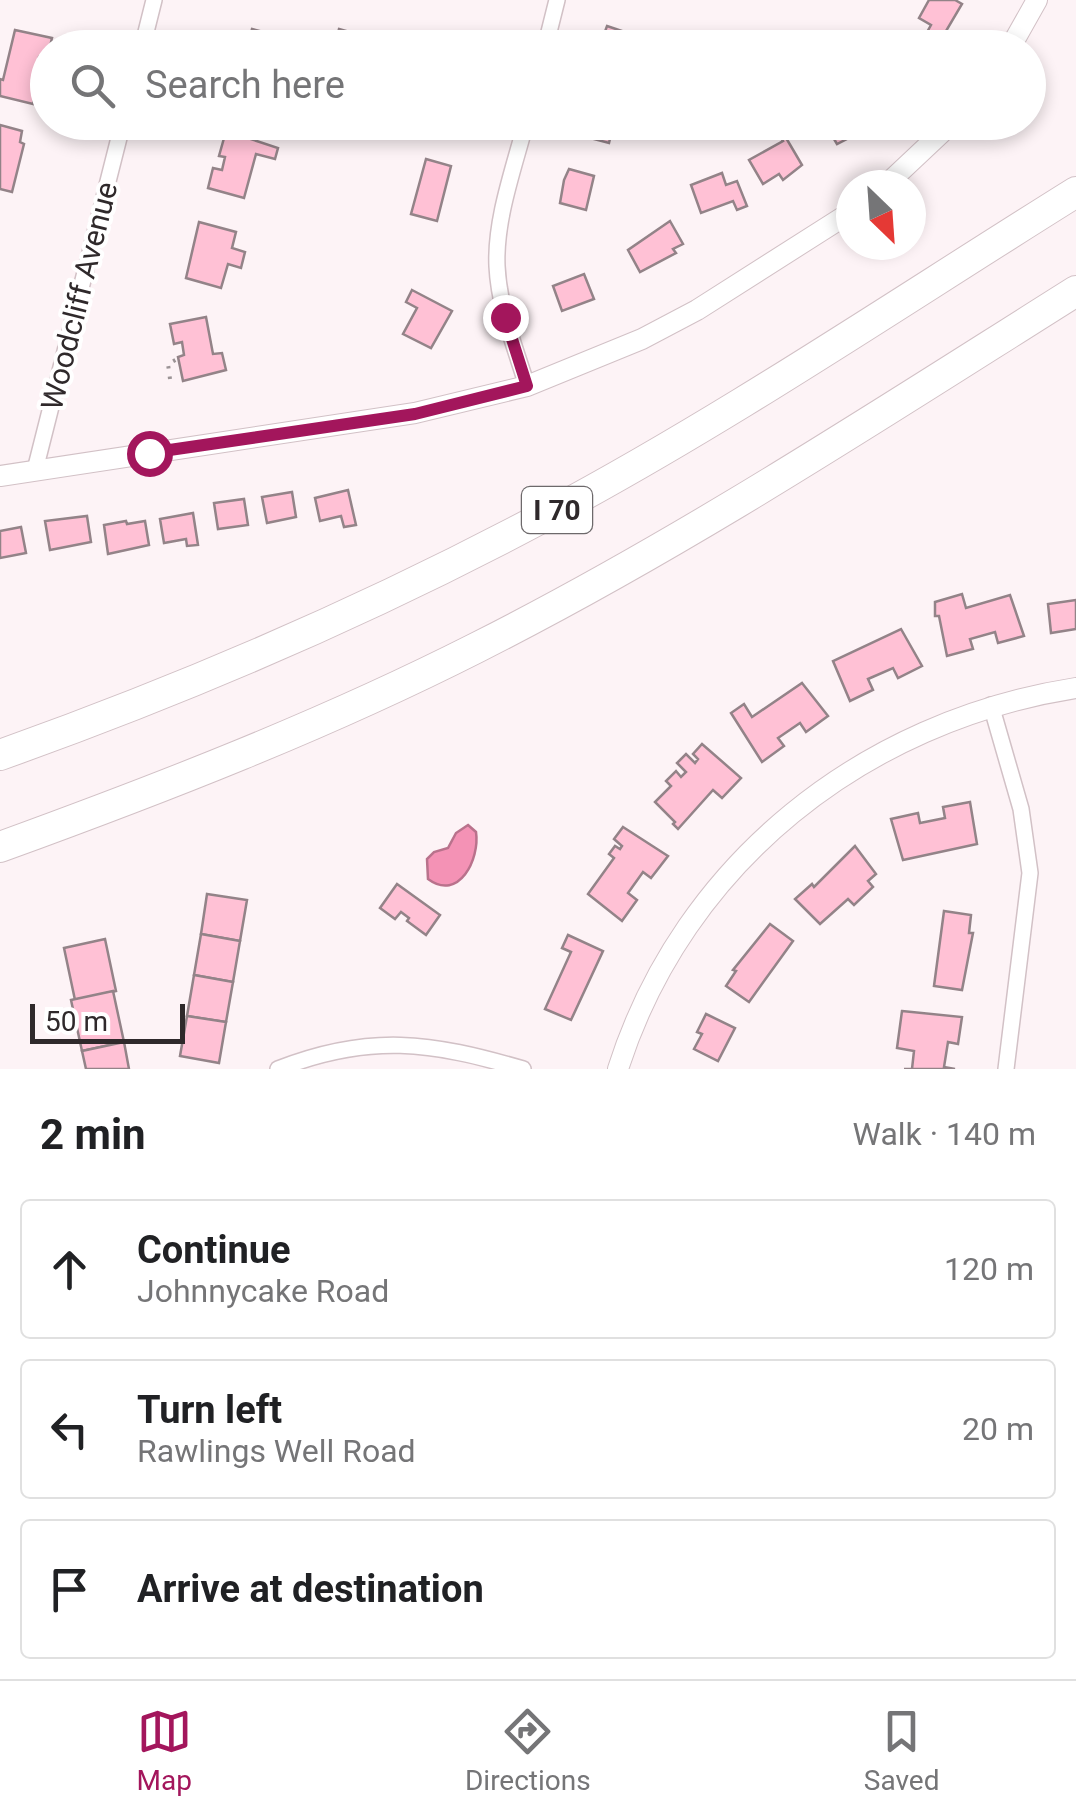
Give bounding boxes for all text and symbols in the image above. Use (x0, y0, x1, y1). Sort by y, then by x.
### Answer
search box (30, 30, 1046, 140)
icon: search (65, 58, 120, 113)
text: Search here (145, 63, 345, 107)
north arrow (836, 170, 926, 260)
street label: Woodcliff Avenue (34, 178, 124, 414)
route end (483, 295, 529, 341)
route start (127, 431, 173, 477)
road number: I 70 (522, 487, 592, 533)
scale bar (30, 999, 185, 1044)
text: 50 m (45, 1005, 108, 1038)
text: 2 min (40, 1110, 146, 1159)
text: Walk · 140 m (853, 1115, 1036, 1153)
text: Continue (137, 1228, 291, 1272)
icon: ahead (42, 1242, 97, 1297)
text: 120 m (944, 1250, 1034, 1288)
text: Johnnycake Road (137, 1272, 389, 1310)
text: Turn left (137, 1388, 282, 1432)
icon: left (42, 1402, 97, 1457)
text: 20 m (962, 1410, 1034, 1448)
text: Rawlings Well Road (137, 1432, 416, 1470)
icon: arrive (42, 1562, 97, 1617)
text: Arrive at destination (137, 1567, 484, 1611)
tab: Map (137, 1704, 192, 1797)
tab: Directions (465, 1704, 591, 1797)
tab: Saved (864, 1704, 939, 1797)

